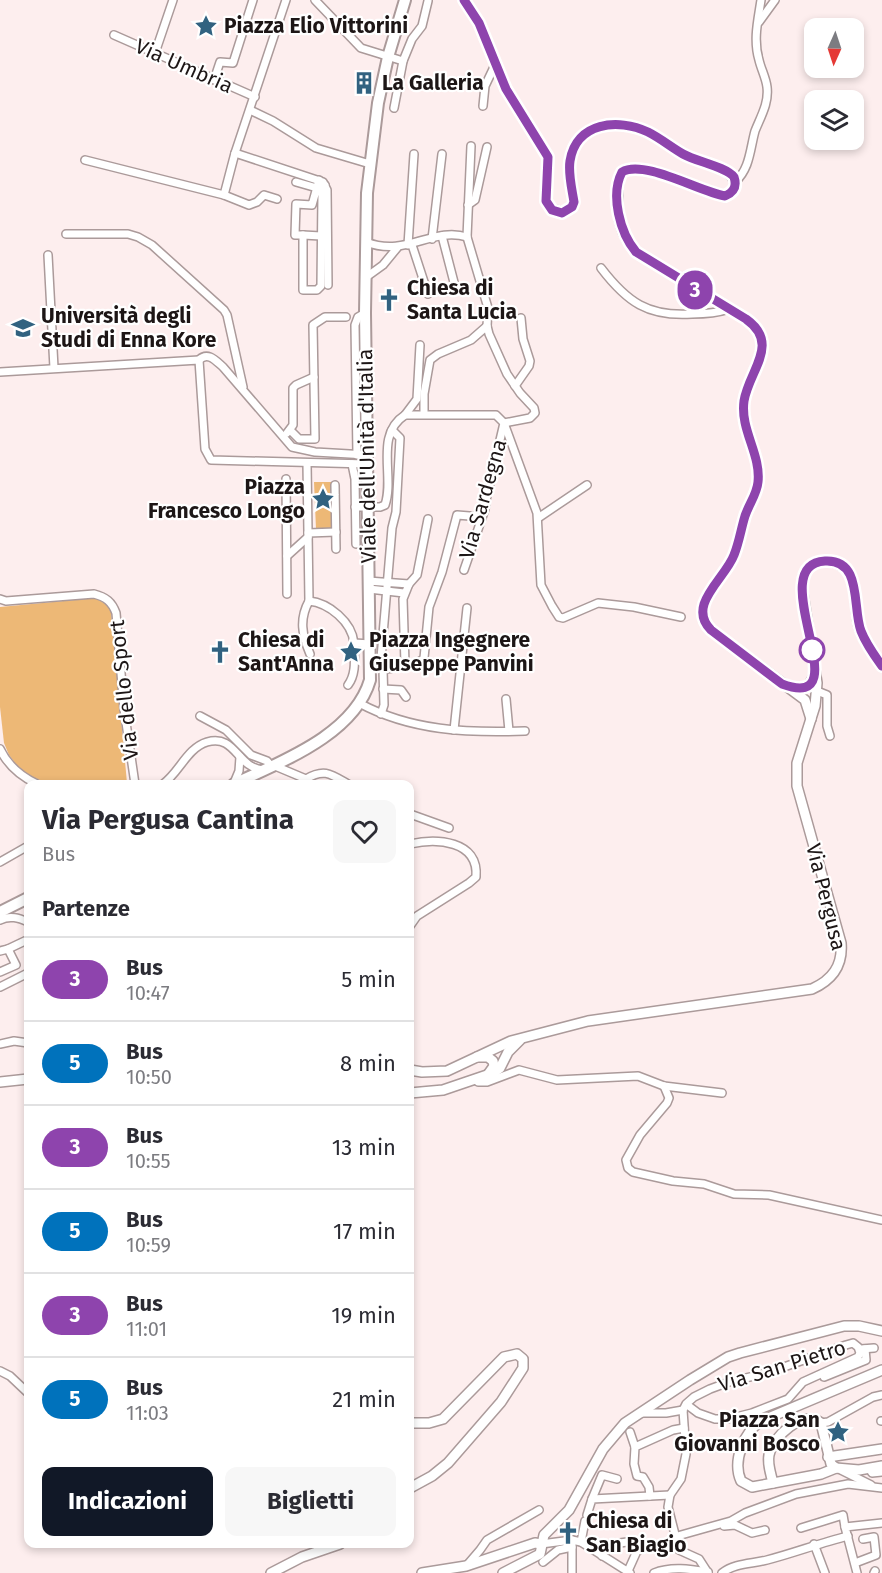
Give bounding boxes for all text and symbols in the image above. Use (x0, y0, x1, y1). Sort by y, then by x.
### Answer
place icon: Piazza Elio Vittorini (193, 13, 219, 39)
place label: Piazza Elio Vittorini (224, 13, 408, 39)
north arrow (804, 18, 864, 78)
map controls (804, 18, 864, 150)
street label: Via Umbria (131, 33, 237, 99)
building icon: La Galleria (351, 70, 377, 96)
place label: La Galleria (382, 70, 484, 96)
button: layers (804, 90, 864, 150)
line badge: 3 (676, 270, 714, 310)
place label: Chiesa di Santa Lucia (407, 275, 517, 325)
text: 3 (690, 277, 700, 303)
church icon: Chiesa di Santa Lucia (376, 287, 402, 313)
place label: Università degli Studi di Enna Kore (41, 303, 217, 353)
school or university icon: Università degli Studi di Enna Kore (10, 315, 36, 341)
street label: Viale dell'Unità d'Italia (352, 349, 382, 563)
street label: Via Sardegna (453, 436, 513, 562)
place label: Piazza Francesco Longo (148, 474, 305, 524)
place icon: Piazza Francesco Longo (310, 486, 336, 512)
street label: Via dello Sport (104, 618, 144, 761)
place label: Chiesa di Sant'Anna (238, 627, 334, 677)
place label: Piazza Ingegnere Giuseppe Panvini (369, 627, 534, 677)
unlabelled marker (799, 637, 825, 663)
church icon: Chiesa di Sant'Anna (207, 639, 233, 665)
place icon: Piazza Ingegnere Giuseppe Panvini (338, 639, 364, 665)
button: heart (333, 800, 396, 863)
text: Via Pergusa Cantina (42, 803, 294, 836)
street label: Via Pergusa (800, 841, 852, 953)
text: Bus (42, 842, 75, 866)
text: Partenze (42, 895, 130, 922)
text: Bus (126, 954, 163, 981)
text: 3 (70, 966, 80, 992)
text: 5 min (341, 966, 396, 993)
text: 10:47 (126, 981, 170, 1005)
text: Bus (126, 1038, 163, 1065)
text: 5 (69, 1050, 81, 1076)
text: 8 min (340, 1050, 396, 1077)
text: 10:50 (126, 1065, 172, 1089)
text: Bus (126, 1122, 163, 1149)
text: 3 (70, 1134, 80, 1160)
text: 13 min (332, 1134, 396, 1161)
text: 10:55 (126, 1149, 171, 1173)
text: Bus (126, 1206, 163, 1233)
text: 5 (69, 1218, 81, 1244)
text: 17 min (333, 1218, 396, 1245)
text: 10:59 (126, 1233, 171, 1257)
text: Bus (126, 1290, 163, 1317)
text: 3 (70, 1302, 80, 1328)
text: 19 min (331, 1302, 396, 1329)
text: 11:01 (126, 1317, 167, 1341)
street label: Via San Pietro (715, 1334, 849, 1398)
text: Bus (126, 1374, 163, 1401)
text: 5 (69, 1386, 81, 1412)
text: 21 min (332, 1386, 396, 1413)
text: 11:03 (126, 1401, 169, 1425)
place label: Piazza San Giovanni Bosco (674, 1407, 820, 1457)
place icon: Piazza San Giovanni Bosco (825, 1419, 851, 1445)
button: Indicazioni (42, 1467, 213, 1536)
button: Biglietti (225, 1467, 396, 1536)
place label: Chiesa di San Biagio (586, 1508, 687, 1558)
church icon: Chiesa di San Biagio (555, 1520, 581, 1546)

